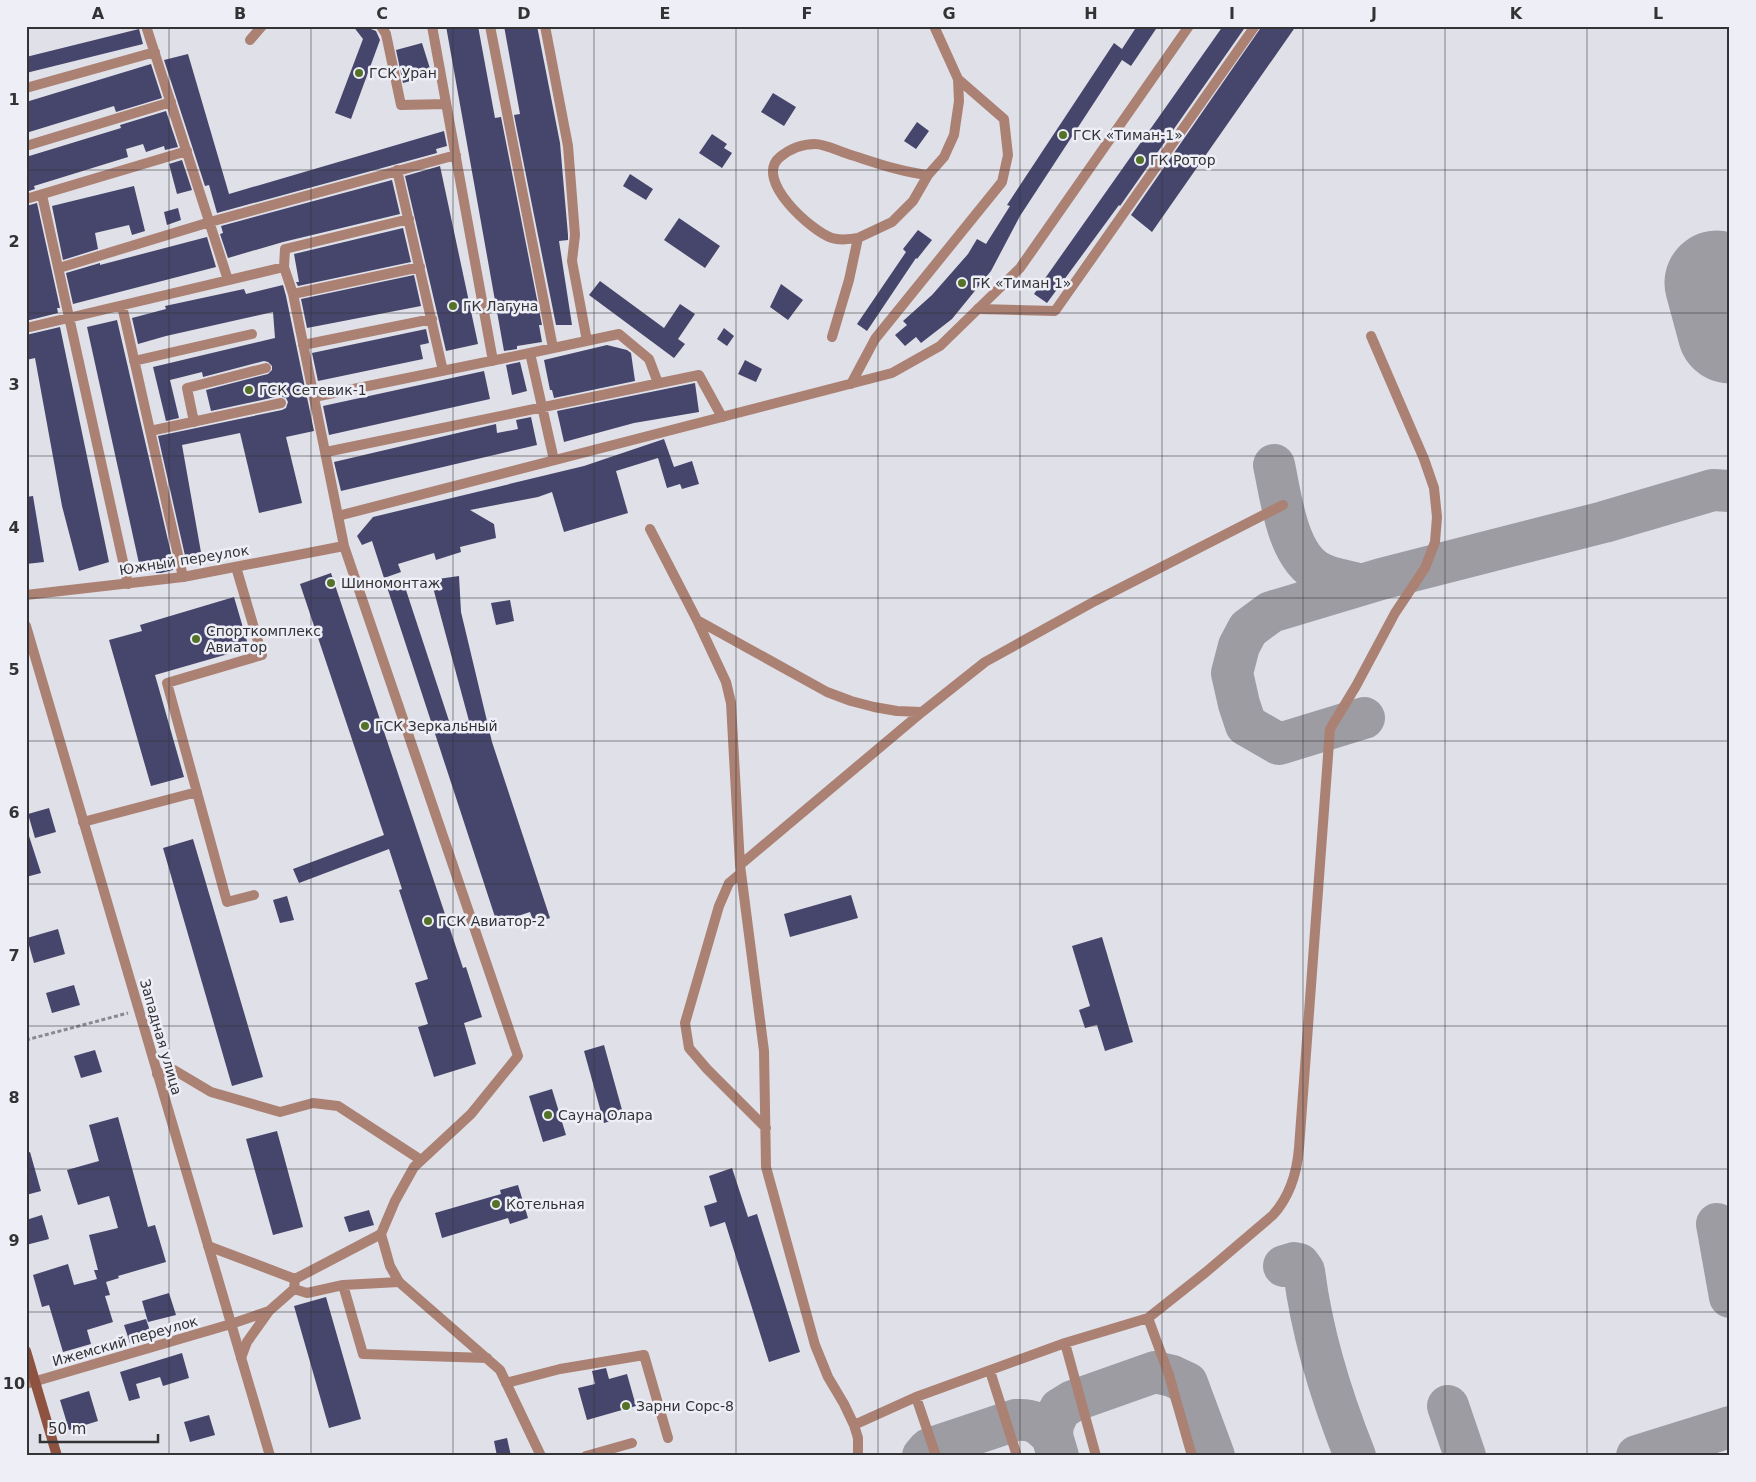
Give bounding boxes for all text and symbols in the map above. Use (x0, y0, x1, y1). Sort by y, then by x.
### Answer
text: A (92, 4, 105, 23)
text: B (234, 4, 246, 23)
text: C (376, 4, 388, 23)
text: D (517, 4, 531, 23)
text: E (660, 4, 670, 23)
text: F (802, 4, 812, 23)
text: G (942, 4, 956, 23)
text: H (1084, 4, 1098, 23)
text: I (1229, 4, 1235, 23)
text: J (1370, 4, 1377, 23)
text: K (1510, 4, 1523, 23)
text: L (1653, 4, 1663, 23)
place label: ГСК Уран (369, 65, 437, 81)
marker: ГСК Уран (353, 67, 365, 79)
text: 1 (8, 90, 20, 109)
place label: ГСК «Тиман-1» (1073, 127, 1183, 143)
marker: ГСК «Тиман-1» (1057, 129, 1069, 141)
place label: ГК Ротор (1150, 152, 1216, 168)
marker: ГК Ротор (1134, 154, 1146, 166)
text: 2 (8, 232, 20, 251)
place label: ГК «Тиман 1» (972, 275, 1071, 291)
marker: ГК «Тиман 1» (956, 277, 968, 289)
place label: ГК Лагуна (463, 298, 538, 314)
marker: ГК Лагуна (447, 300, 459, 312)
text: 3 (8, 375, 20, 394)
place label: ГСК Сетевик-1 (259, 382, 367, 398)
marker: ГСК Сетевик-1 (243, 384, 255, 396)
text: 4 (8, 518, 20, 537)
street label: Южный переулок (118, 542, 250, 578)
place label: Шиномонтаж (341, 575, 441, 591)
marker: Шиномонтаж (325, 577, 337, 589)
place label: Спорткомплекс Авиатор (206, 623, 321, 655)
marker: Спорткомплекс Авиатор (190, 633, 202, 645)
text: 5 (8, 660, 20, 679)
place label: ГСК Зеркальный (375, 718, 498, 734)
marker: ГСК Зеркальный (359, 720, 371, 732)
text: 6 (8, 803, 20, 822)
place label: ГСК Авиатор-2 (438, 913, 546, 929)
marker: ГСК Авиатор-2 (422, 915, 434, 927)
text: 7 (8, 946, 20, 965)
street label: Западная улица (137, 977, 185, 1097)
text: 8 (8, 1088, 20, 1107)
place label: Сауна Олара (558, 1107, 653, 1123)
marker: Сауна Олара (542, 1109, 554, 1121)
place label: Котельная (506, 1196, 585, 1212)
marker: Котельная (490, 1198, 502, 1210)
text: 9 (8, 1231, 20, 1250)
street label: Ижемский переулок (50, 1313, 200, 1369)
text: 10 (3, 1374, 25, 1393)
place label: Зарни Сорс-8 (636, 1398, 734, 1414)
marker: Зарни Сорс-8 (620, 1400, 632, 1412)
scale bar (40, 1412, 158, 1444)
text: 50 m (48, 1420, 86, 1438)

